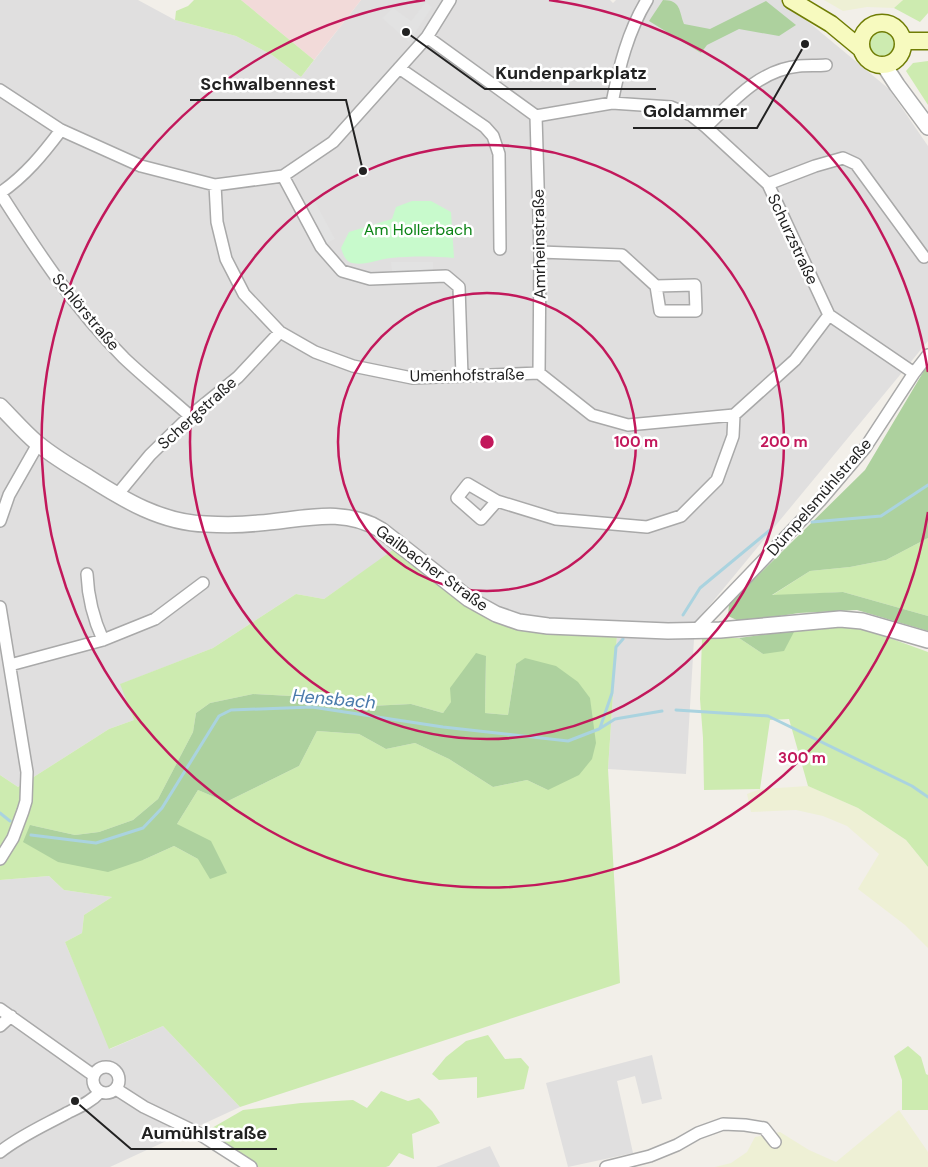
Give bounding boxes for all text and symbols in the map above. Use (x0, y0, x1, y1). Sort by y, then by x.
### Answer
callout: Kundenparkplatz (485, 56, 656, 89)
text: Kundenparkplatz (495, 61, 647, 85)
callout: Schwalbennest (190, 67, 346, 100)
text: Schwalbennest (200, 72, 336, 96)
callout: Goldammer (633, 95, 757, 128)
text: Goldammer (643, 99, 747, 123)
street label: Amrheinstraße (528, 189, 550, 299)
street label: Schurzstraße (763, 190, 823, 288)
park label: Am Hollerbach (364, 219, 472, 240)
street label: Schlörstraße (48, 269, 124, 355)
street label: Umenhofstraße (409, 363, 525, 387)
street label: Schergstraße (153, 372, 241, 454)
text: 100 m (614, 432, 658, 452)
text: 200 m (760, 432, 808, 452)
centre of rings (478, 433, 496, 451)
street label: Dümpelsmühlstraße (762, 434, 876, 560)
street label: Gailbacher Straße (372, 520, 492, 616)
water label: Hensbach (291, 683, 377, 715)
text: 300 m (778, 748, 826, 768)
callout: Aumühlstraße (131, 1116, 277, 1149)
text: Aumühlstraße (141, 1121, 267, 1145)

